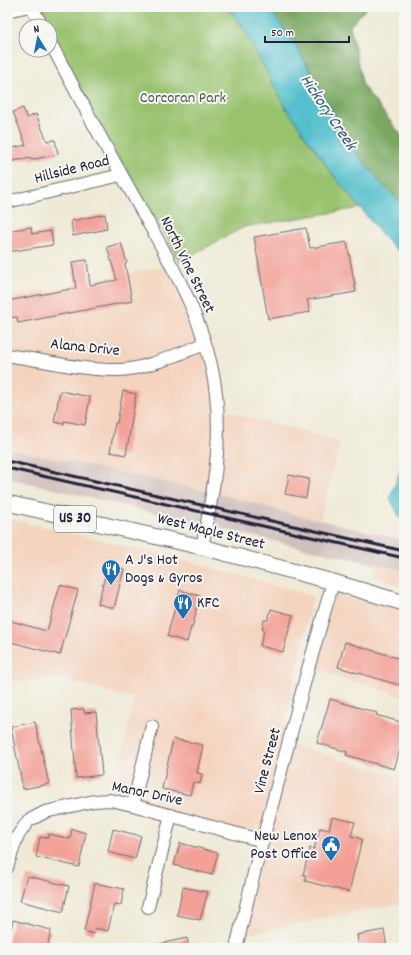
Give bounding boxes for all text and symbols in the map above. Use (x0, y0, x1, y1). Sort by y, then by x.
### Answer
north arrow (18, 18, 58, 58)
scale bar (265, 18, 349, 44)
text: N (33, 22, 41, 38)
text: 50 m (271, 25, 294, 42)
water label: Hickory Creek (293, 70, 362, 157)
park label: Corcoran Park (140, 87, 226, 110)
street label: Hillside Road (32, 150, 112, 190)
street label: North Vine Street (154, 213, 220, 318)
street label: Alana Drive (49, 333, 121, 363)
road number: US 30 (54, 506, 96, 532)
street label: West Maple Street (155, 508, 267, 557)
place label: A J's Hot Dogs & Gyros (125, 549, 203, 590)
restaurant icon: A J's Hot Dogs & Gyros (100, 558, 122, 586)
restaurant icon: KFC (172, 592, 194, 620)
place label: KFC (197, 592, 220, 615)
street label: Vine Street (248, 725, 288, 797)
street label: Manor Drive (109, 775, 185, 813)
place label: New Lenox Post Office (250, 825, 317, 866)
public building icon: New Lenox Post Office (320, 834, 342, 862)

